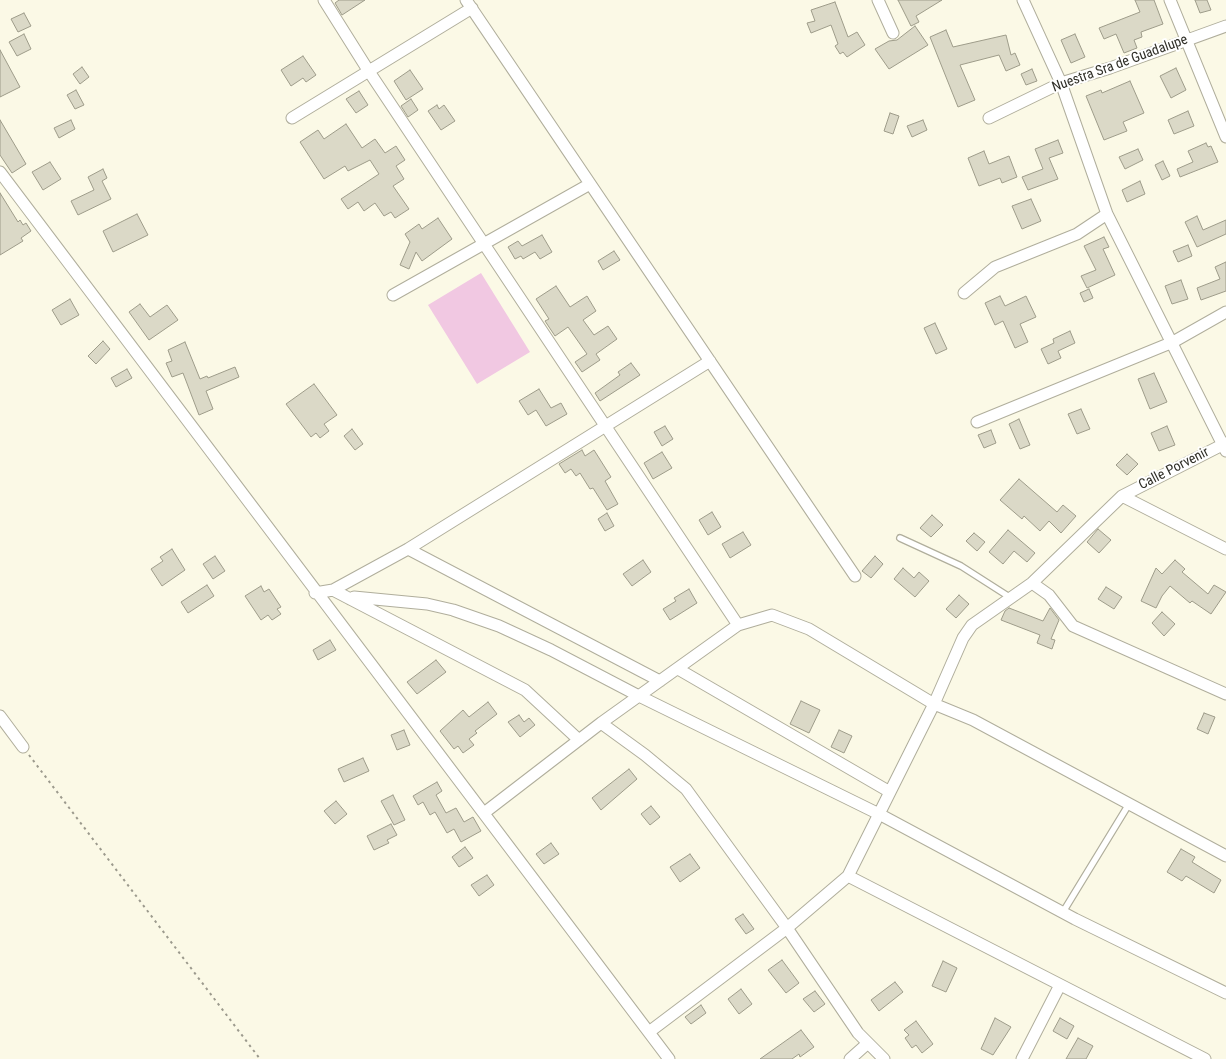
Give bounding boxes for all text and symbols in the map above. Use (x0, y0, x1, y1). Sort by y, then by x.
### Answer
street label: Nuestra Sra de Guadalupe (1050, 32, 1190, 96)
street label: Calle Porvenir (1136, 444, 1212, 494)

